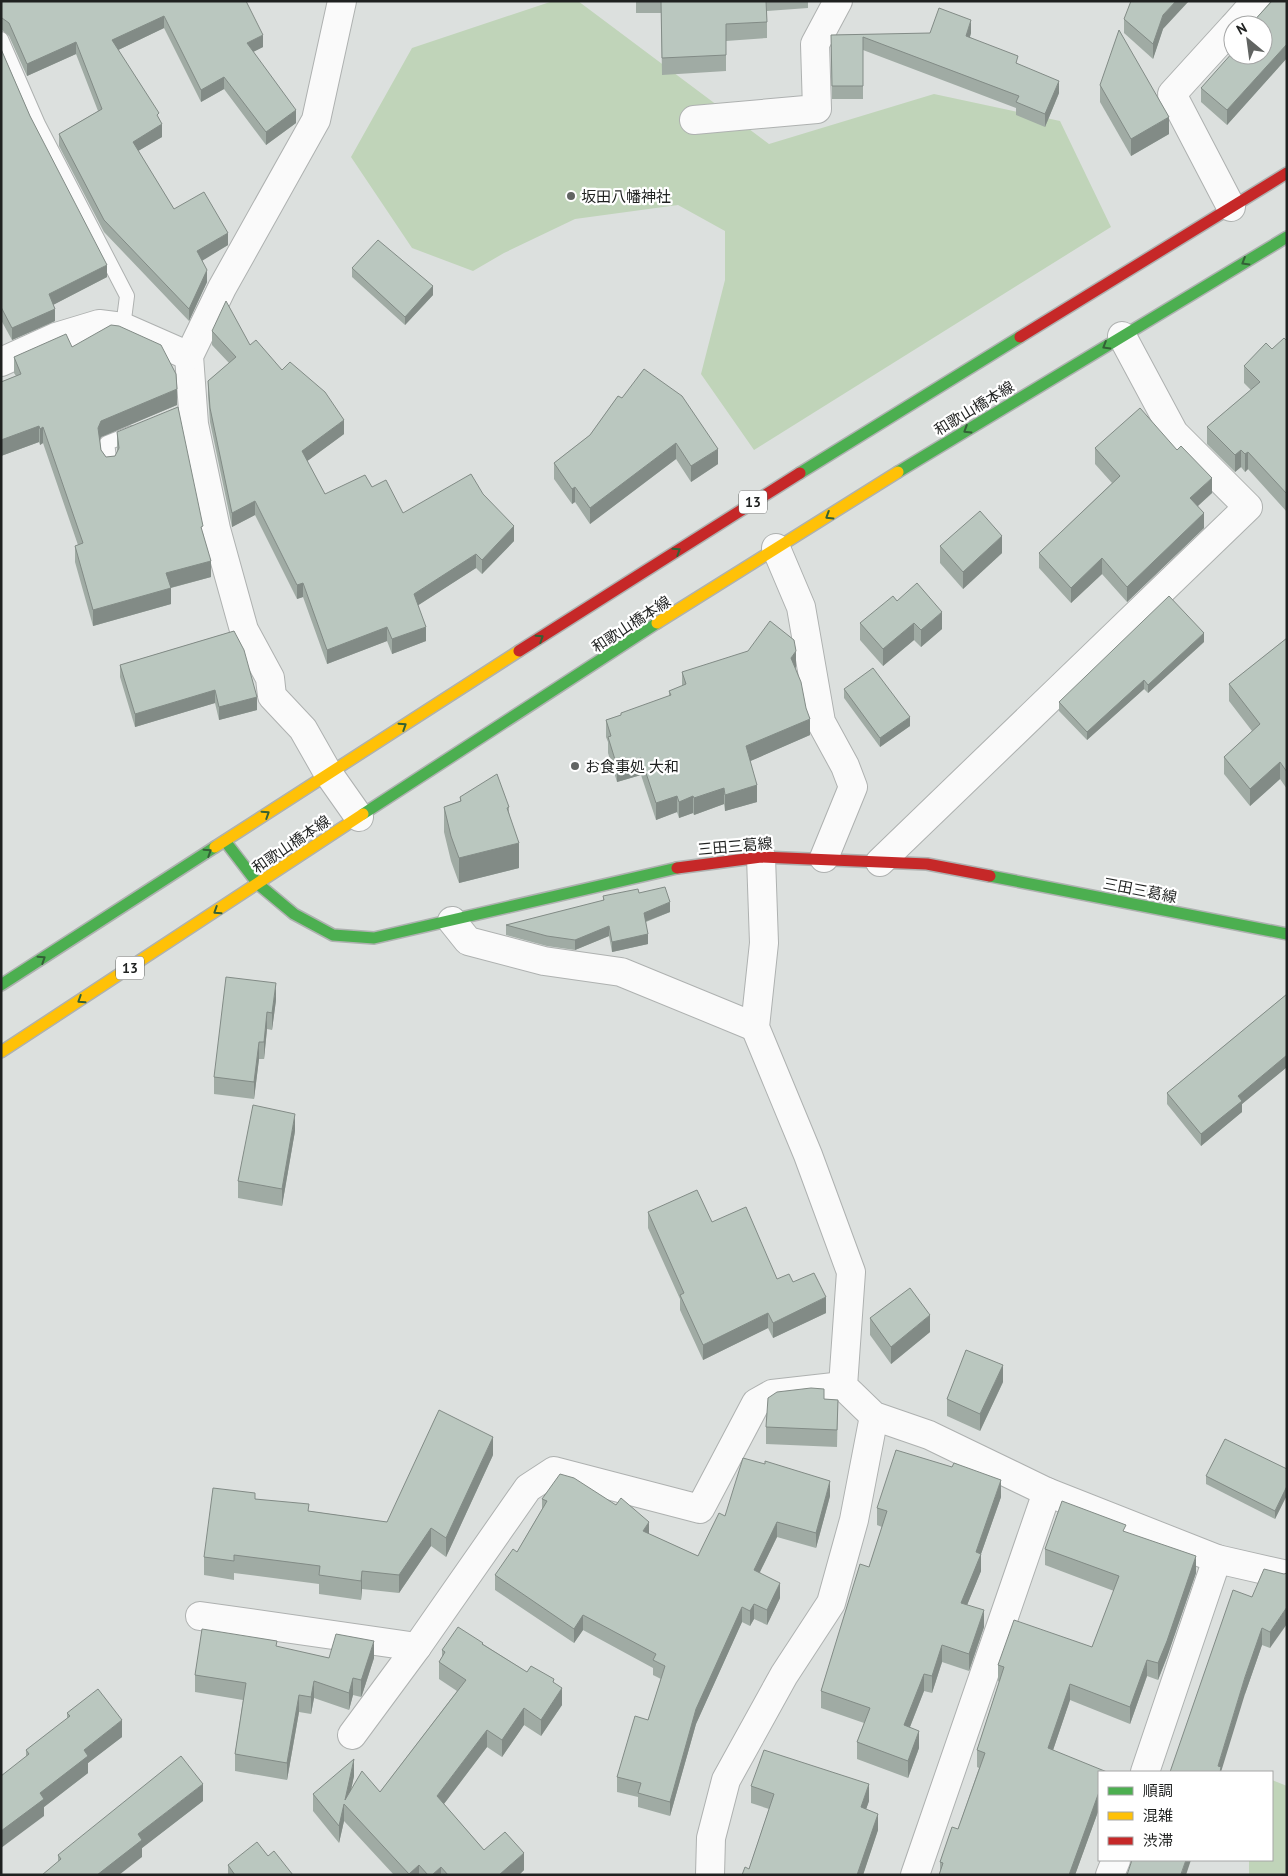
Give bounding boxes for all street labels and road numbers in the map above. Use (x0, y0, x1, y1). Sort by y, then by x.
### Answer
street label: 和歌山橋本線 (931, 377, 1017, 439)
road number: 13 (739, 491, 767, 514)
street label: 和歌山橋本線 (588, 592, 674, 656)
street label: 和歌山橋本線 (248, 811, 334, 877)
street label: 三田三葛線 (697, 833, 773, 859)
street label: 三田三葛線 (1101, 874, 1179, 906)
road number: 13 (116, 956, 144, 980)

